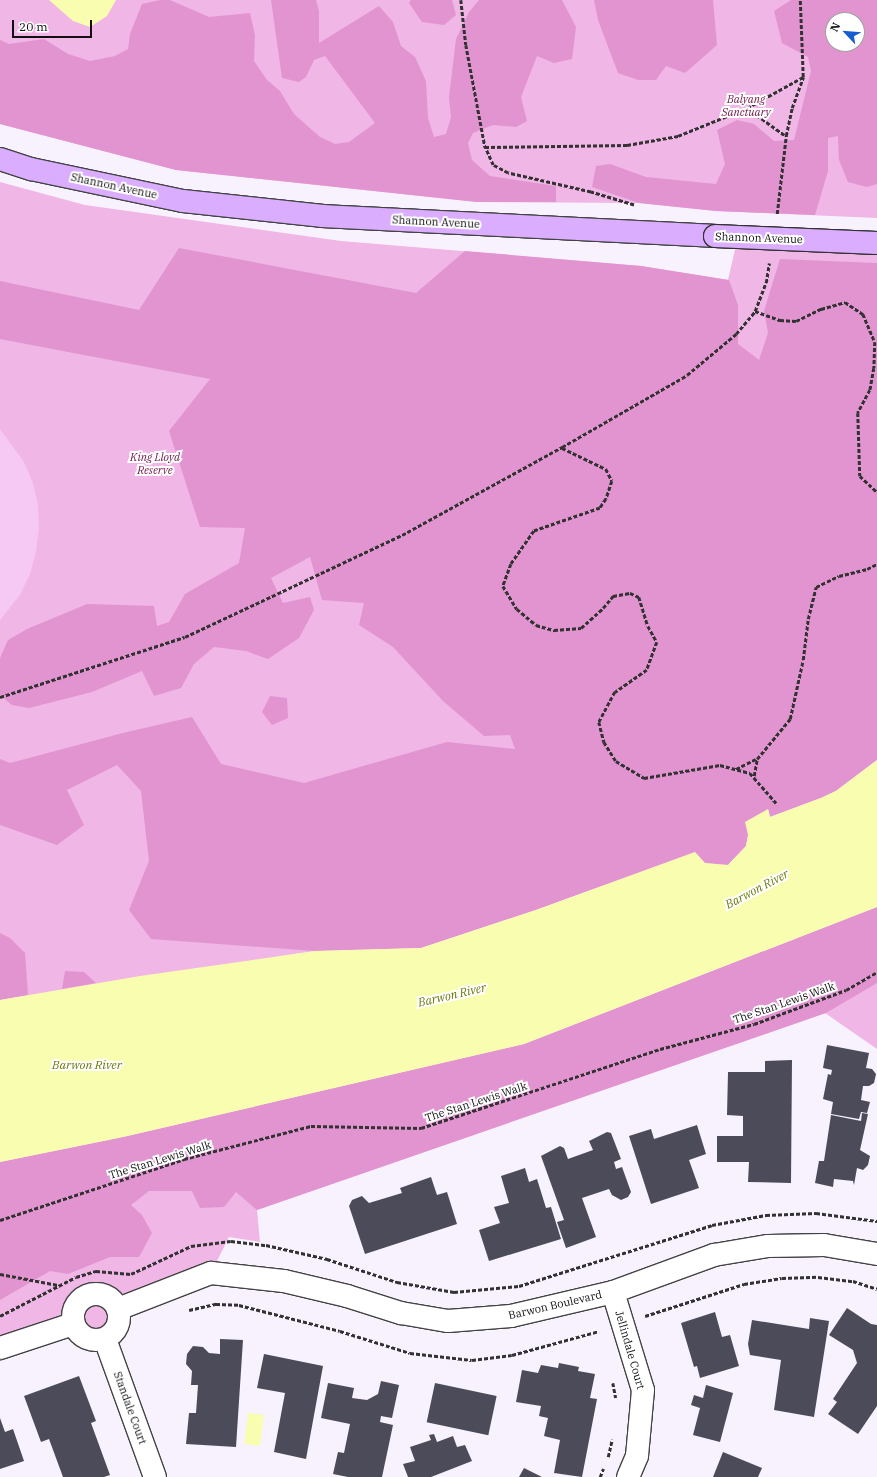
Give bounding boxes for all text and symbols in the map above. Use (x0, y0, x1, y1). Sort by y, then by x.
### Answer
scale bar (14, 12, 94, 38)
north arrow (825, 12, 865, 52)
text: 20 m (19, 19, 48, 34)
text: N (827, 20, 843, 34)
park label: Balyang Sanctuary (721, 93, 771, 119)
street label: Shannon Avenue (70, 170, 158, 202)
street label: Shannon Avenue (392, 213, 480, 231)
street label: Shannon Avenue (715, 230, 803, 246)
park label: King Lloyd Reserve (130, 451, 180, 477)
water label: Barwon River (723, 866, 791, 912)
street label: The Stan Lewis Walk (732, 979, 836, 1027)
water label: Barwon River (416, 980, 488, 1010)
water label: Barwon River (52, 1058, 122, 1072)
street label: The Stan Lewis Walk (423, 1079, 529, 1125)
street label: The Stan Lewis Walk (107, 1138, 213, 1182)
street label: Barwon Boulevard (507, 1288, 603, 1322)
street label: Jellindale Court (612, 1309, 648, 1391)
street label: Standale Court (111, 1370, 149, 1446)

